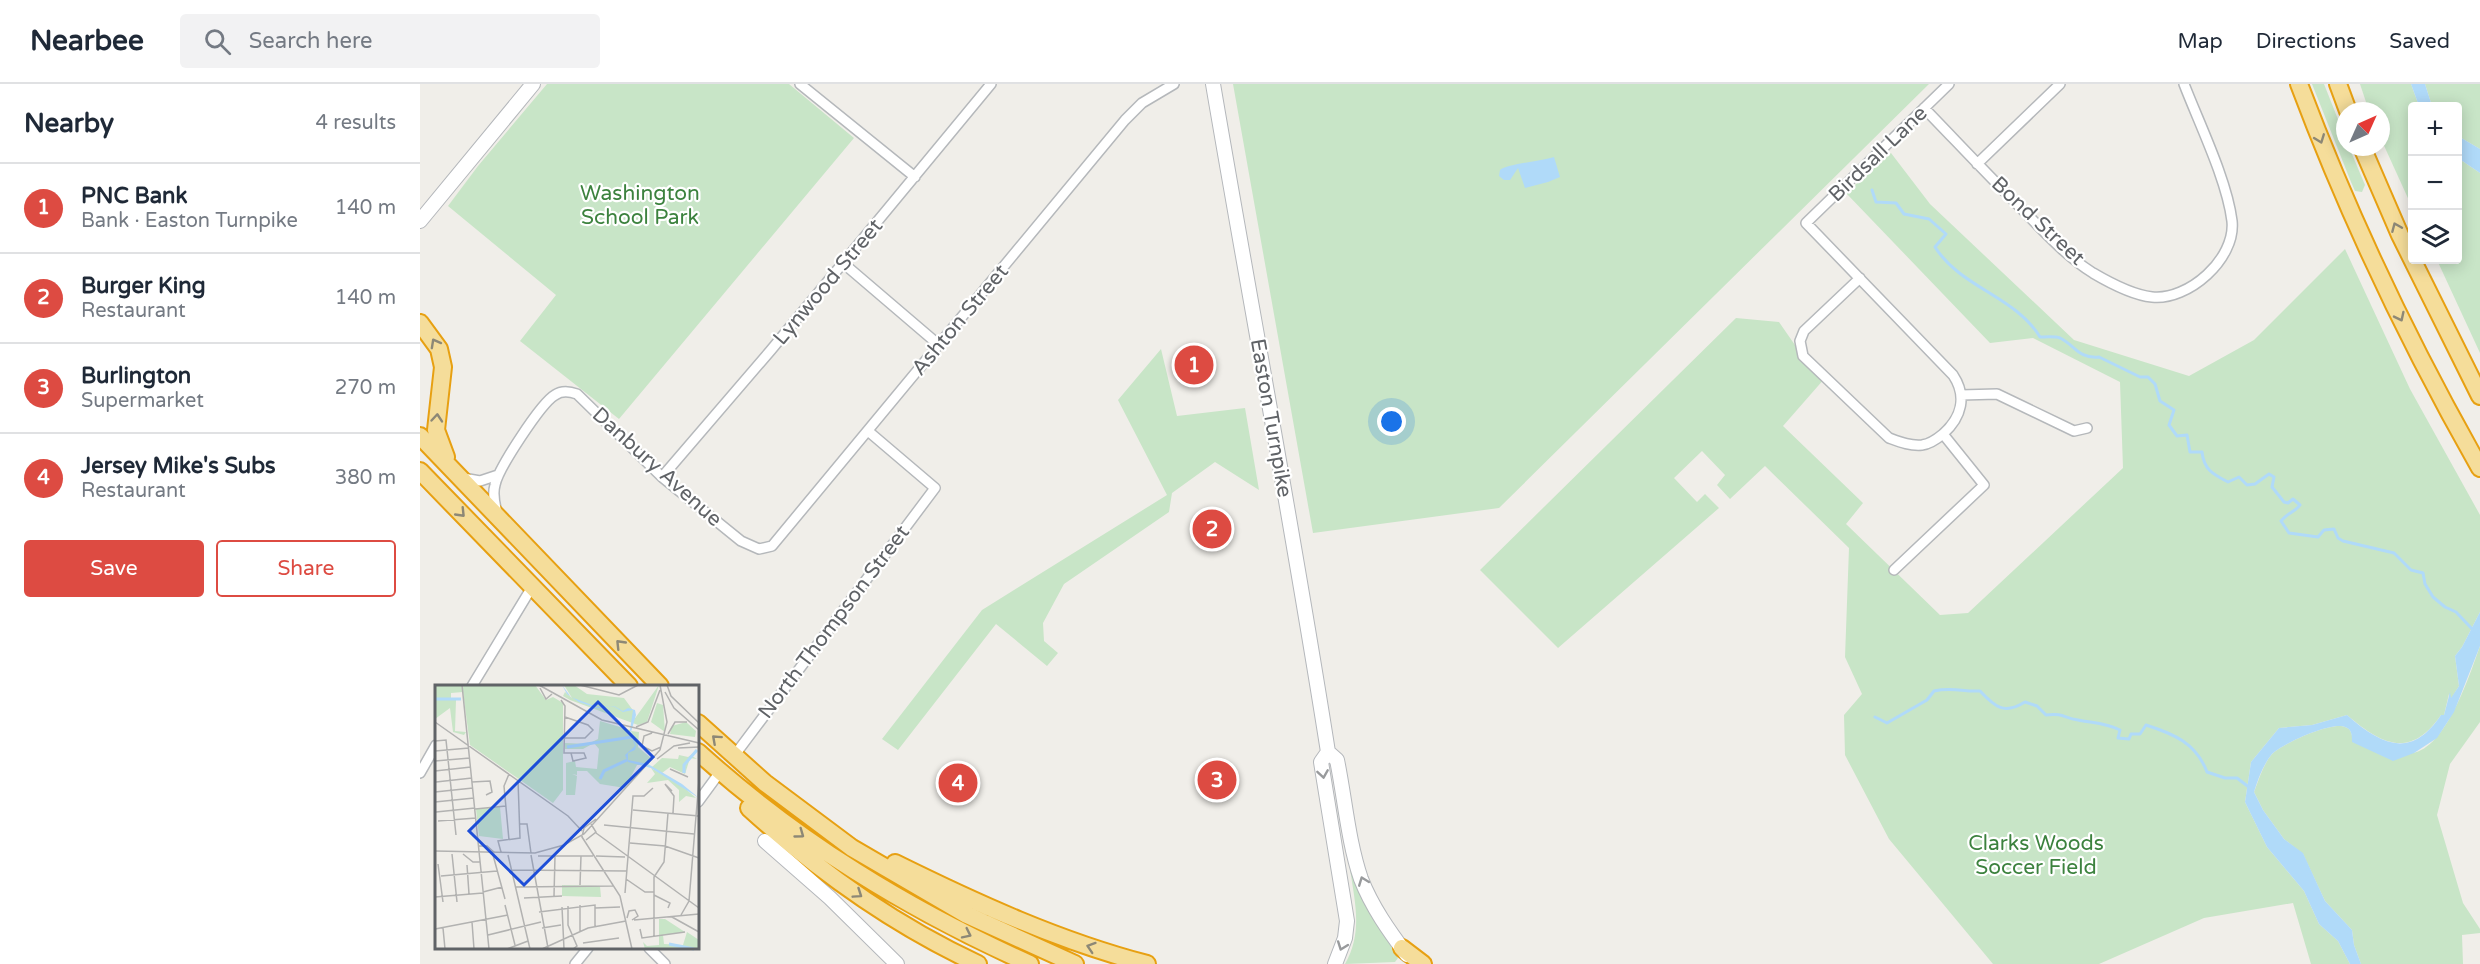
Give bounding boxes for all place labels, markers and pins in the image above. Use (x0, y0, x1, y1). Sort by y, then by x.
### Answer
pin: 1 (1174, 342, 1214, 388)
pin: 2 (1192, 506, 1232, 552)
pin: 3 (1198, 758, 1236, 802)
pin: 4 (938, 760, 978, 806)

